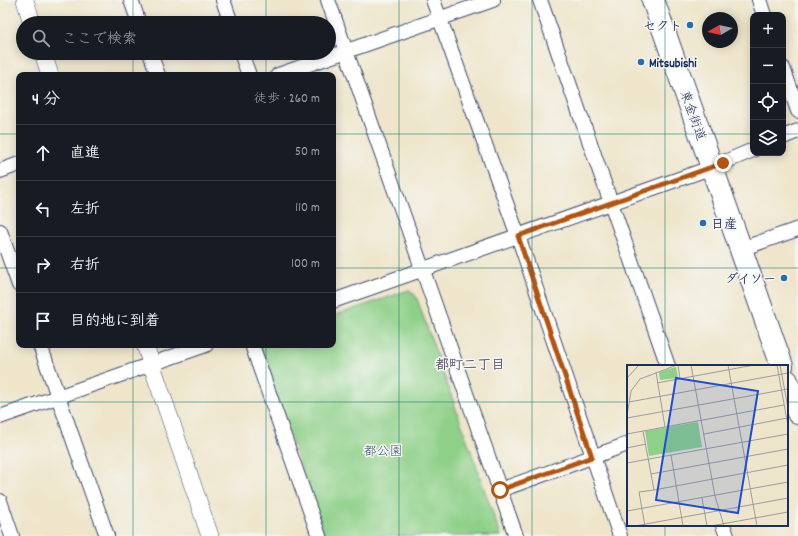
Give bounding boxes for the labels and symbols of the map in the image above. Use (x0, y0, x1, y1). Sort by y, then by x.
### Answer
north arrow (702, 12, 738, 48)
place label: セクト (643, 18, 682, 37)
marker: セクト (685, 20, 695, 30)
place label: Mitsubishi (649, 55, 697, 74)
marker: Mitsubishi (636, 57, 646, 67)
street label: 東金街道 (674, 88, 709, 144)
route end (714, 154, 732, 172)
place label: 日産 (711, 216, 737, 235)
marker: 日産 (698, 218, 708, 228)
place label: ダイソー (725, 271, 776, 290)
marker: ダイソー (779, 273, 789, 283)
district label: 都町二丁目 (435, 356, 505, 376)
inset map (627, 365, 788, 526)
park label: 都公園 (363, 443, 403, 462)
route start (491, 481, 509, 499)

